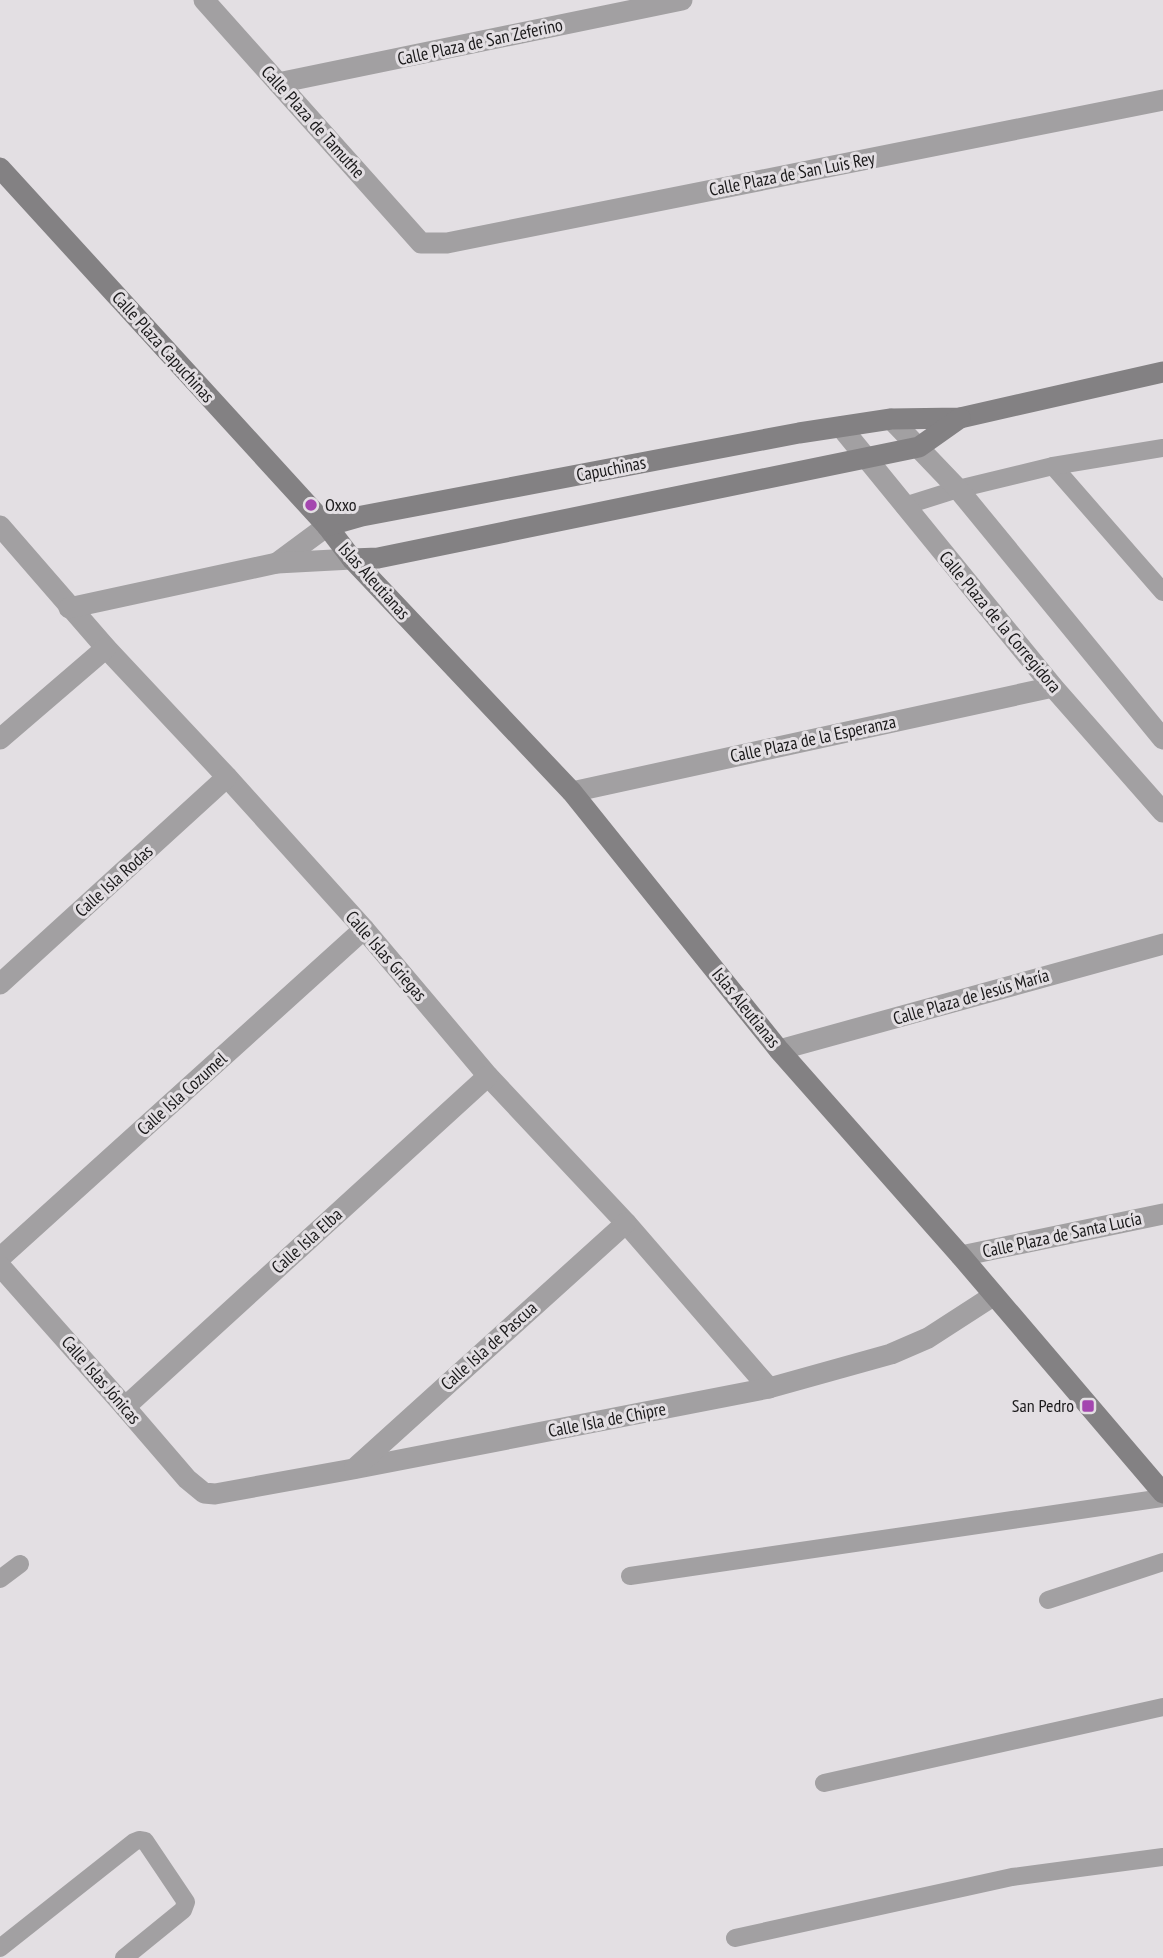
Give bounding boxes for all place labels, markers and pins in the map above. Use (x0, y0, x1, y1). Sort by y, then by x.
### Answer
place label: Oxxo (325, 493, 357, 516)
marker: Oxxo (303, 497, 319, 513)
place label: San Pedro (1012, 1394, 1074, 1417)
marker: San Pedro (1080, 1398, 1096, 1414)

